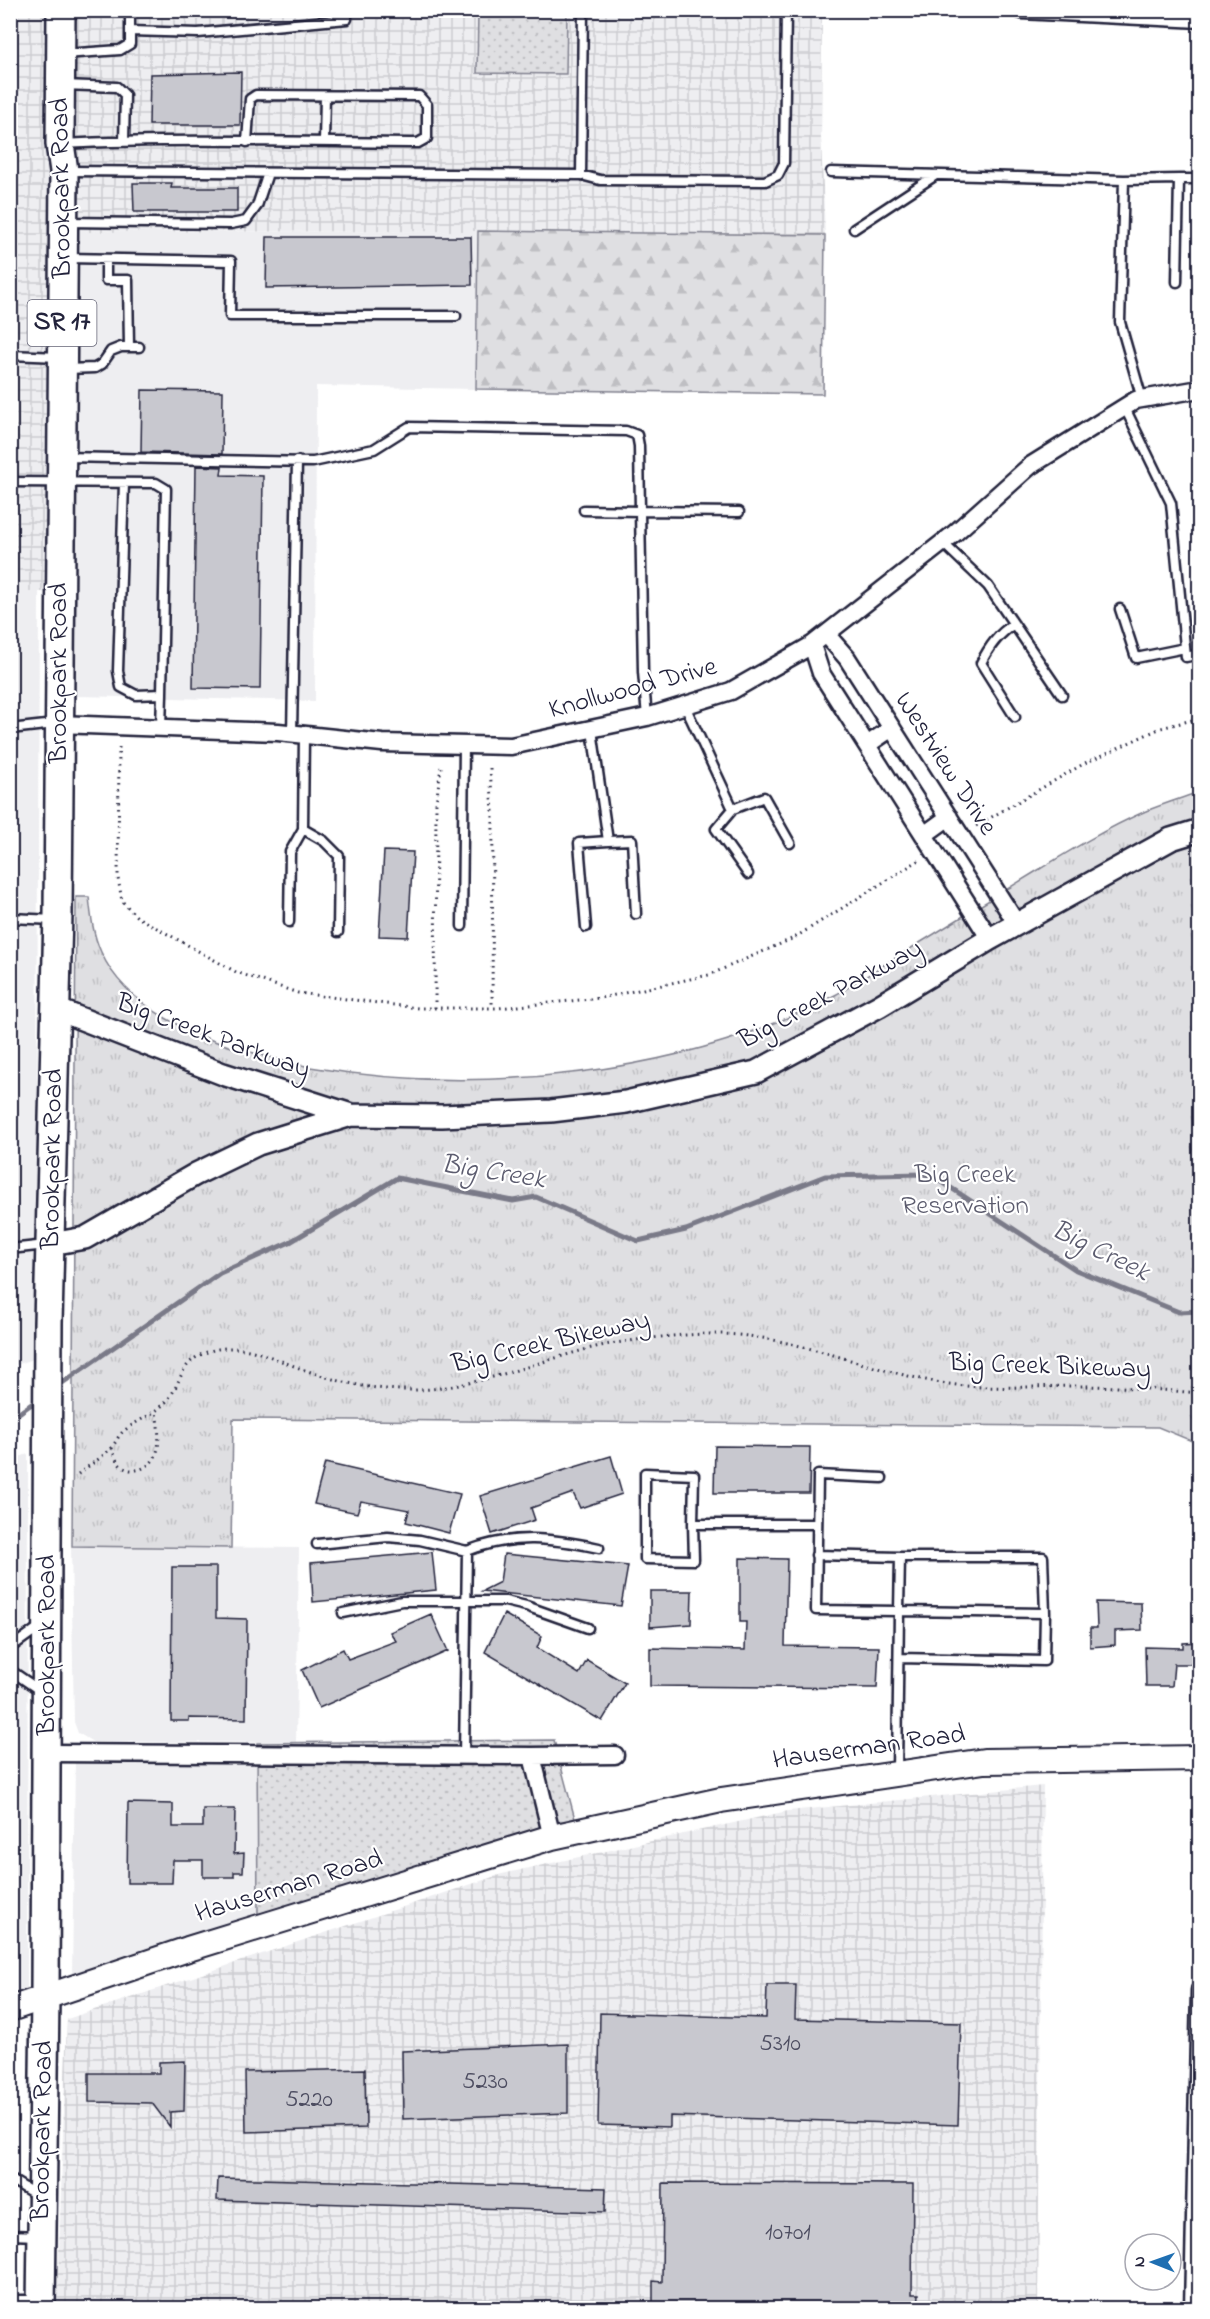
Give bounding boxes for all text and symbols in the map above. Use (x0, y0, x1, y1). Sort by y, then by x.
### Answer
street label: Brookpark Road (41, 97, 83, 280)
road number: SR 17 (28, 300, 97, 346)
street label: Brookpark Road (40, 583, 79, 764)
street label: Knollwood Drive (545, 648, 722, 730)
street label: Westview Drive (884, 685, 1007, 844)
street label: Big Creek Parkway (731, 930, 930, 1061)
street label: Big Creek Parkway (110, 983, 316, 1090)
street label: Brookpark Road (32, 1068, 74, 1251)
water label: Big Creek (438, 1145, 550, 1202)
park label: Big Creek Reservation (901, 1156, 1029, 1226)
water label: Big Creek (1044, 1211, 1158, 1294)
street label: Big Creek Bikeway (447, 1301, 654, 1385)
street label: Big Creek Bikeway (947, 1344, 1152, 1390)
street label: Brookpark Road (28, 1555, 67, 1736)
street label: Hauserman Road (770, 1715, 968, 1781)
street label: Hauserman Road (190, 1840, 388, 1934)
house number: 5310 (759, 2027, 801, 2062)
street label: Brookpark Road (22, 2040, 64, 2223)
house number: 5230 (462, 2065, 508, 2100)
house number: 5220 (285, 2083, 333, 2118)
house number: 10701 (765, 2216, 811, 2251)
north arrow (1123, 2232, 1183, 2292)
text: N (1128, 2256, 1152, 2267)

